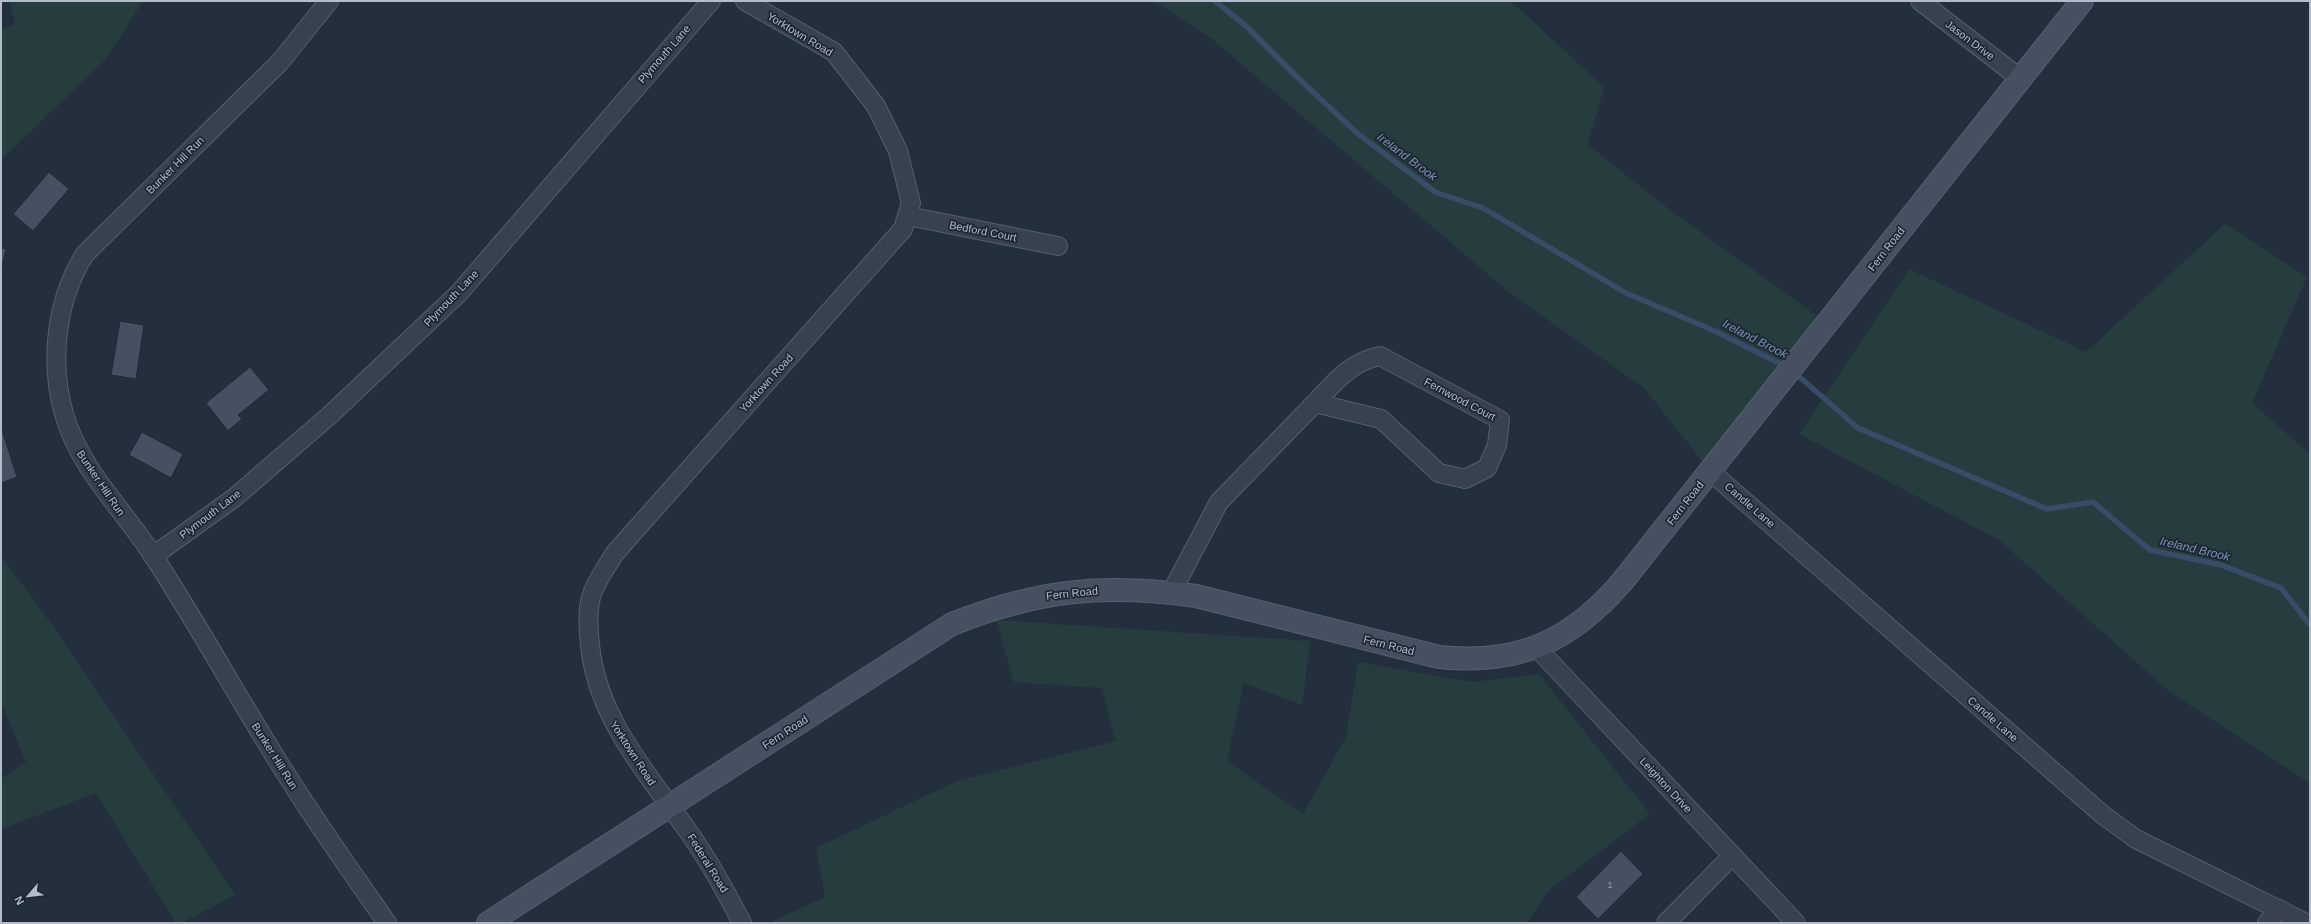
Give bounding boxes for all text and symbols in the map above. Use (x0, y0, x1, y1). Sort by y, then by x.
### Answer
street label: Yorktown Road (765, 10, 835, 58)
street label: Jason Drive (1943, 18, 1997, 62)
street label: Plymouth Lane (635, 22, 693, 86)
water label: Ireland Brook (1374, 130, 1441, 185)
street label: Bunker Hill Run (144, 134, 206, 196)
street label: Bedford Court (948, 219, 1018, 243)
street label: Fern Road (1865, 225, 1907, 273)
street label: Plymouth Lane (421, 267, 481, 329)
water label: Ireland Brook (1720, 317, 1791, 362)
street label: Yorktown Road (737, 351, 795, 415)
street label: Fernwood Court (1422, 375, 1498, 423)
street label: Bunker Hill Run (75, 448, 127, 518)
street label: Fern Road (1664, 479, 1706, 527)
street label: Candle Lane (1723, 480, 1777, 530)
street label: Plymouth Lane (177, 487, 243, 541)
water label: Ireland Brook (2159, 534, 2232, 564)
street label: Fern Road (1046, 584, 1098, 602)
street label: Fern Road (1362, 633, 1416, 657)
street label: Candle Lane (1966, 694, 2020, 744)
street label: Fern Road (760, 713, 810, 751)
street label: Yorktown Road (608, 719, 658, 787)
street label: Bunker Hill Run (250, 720, 300, 792)
street label: Leighton Drive (1637, 755, 1695, 815)
street label: Federal Road (685, 832, 731, 894)
north arrow (8, 876, 48, 916)
house number: 1 (1607, 880, 1613, 890)
text: N (12, 894, 26, 907)

